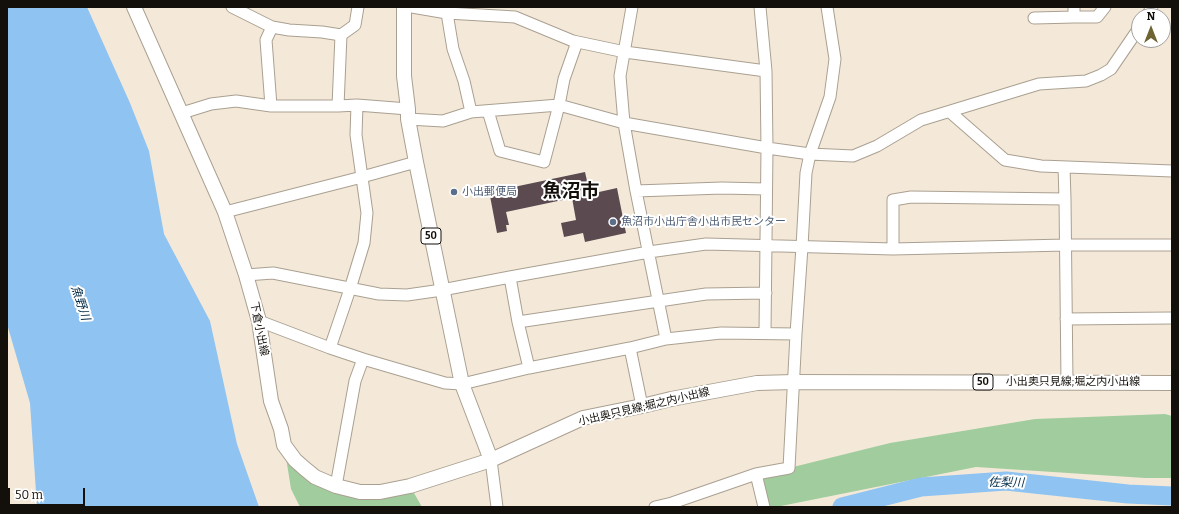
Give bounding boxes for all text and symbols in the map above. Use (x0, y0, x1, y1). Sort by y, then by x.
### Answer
north arrow (1131, 8, 1171, 48)
text: N (1147, 10, 1155, 23)
district label: 魚沼市 (543, 181, 599, 203)
place label: 小出郵便局 (462, 185, 517, 199)
marker: 小出郵便局 (449, 187, 459, 197)
place label: 魚沼市小出庁舎小出市民センター (621, 215, 786, 229)
marker: 魚沼市小出庁舎小出市民センター (608, 217, 618, 227)
road number: 50 (421, 228, 441, 244)
water label: 魚野川 (68, 284, 92, 322)
street label: 下倉小出線 (247, 301, 271, 357)
road number: 50 (973, 374, 993, 390)
street label: 小出奥只見線;堀之内小出線 (1006, 375, 1140, 389)
street label: 小出奥只見線;堀之内小出線 (577, 385, 711, 429)
water label: 佐梨川 (988, 475, 1024, 491)
scale bar (10, 480, 87, 506)
text: 50 m (15, 488, 43, 502)

